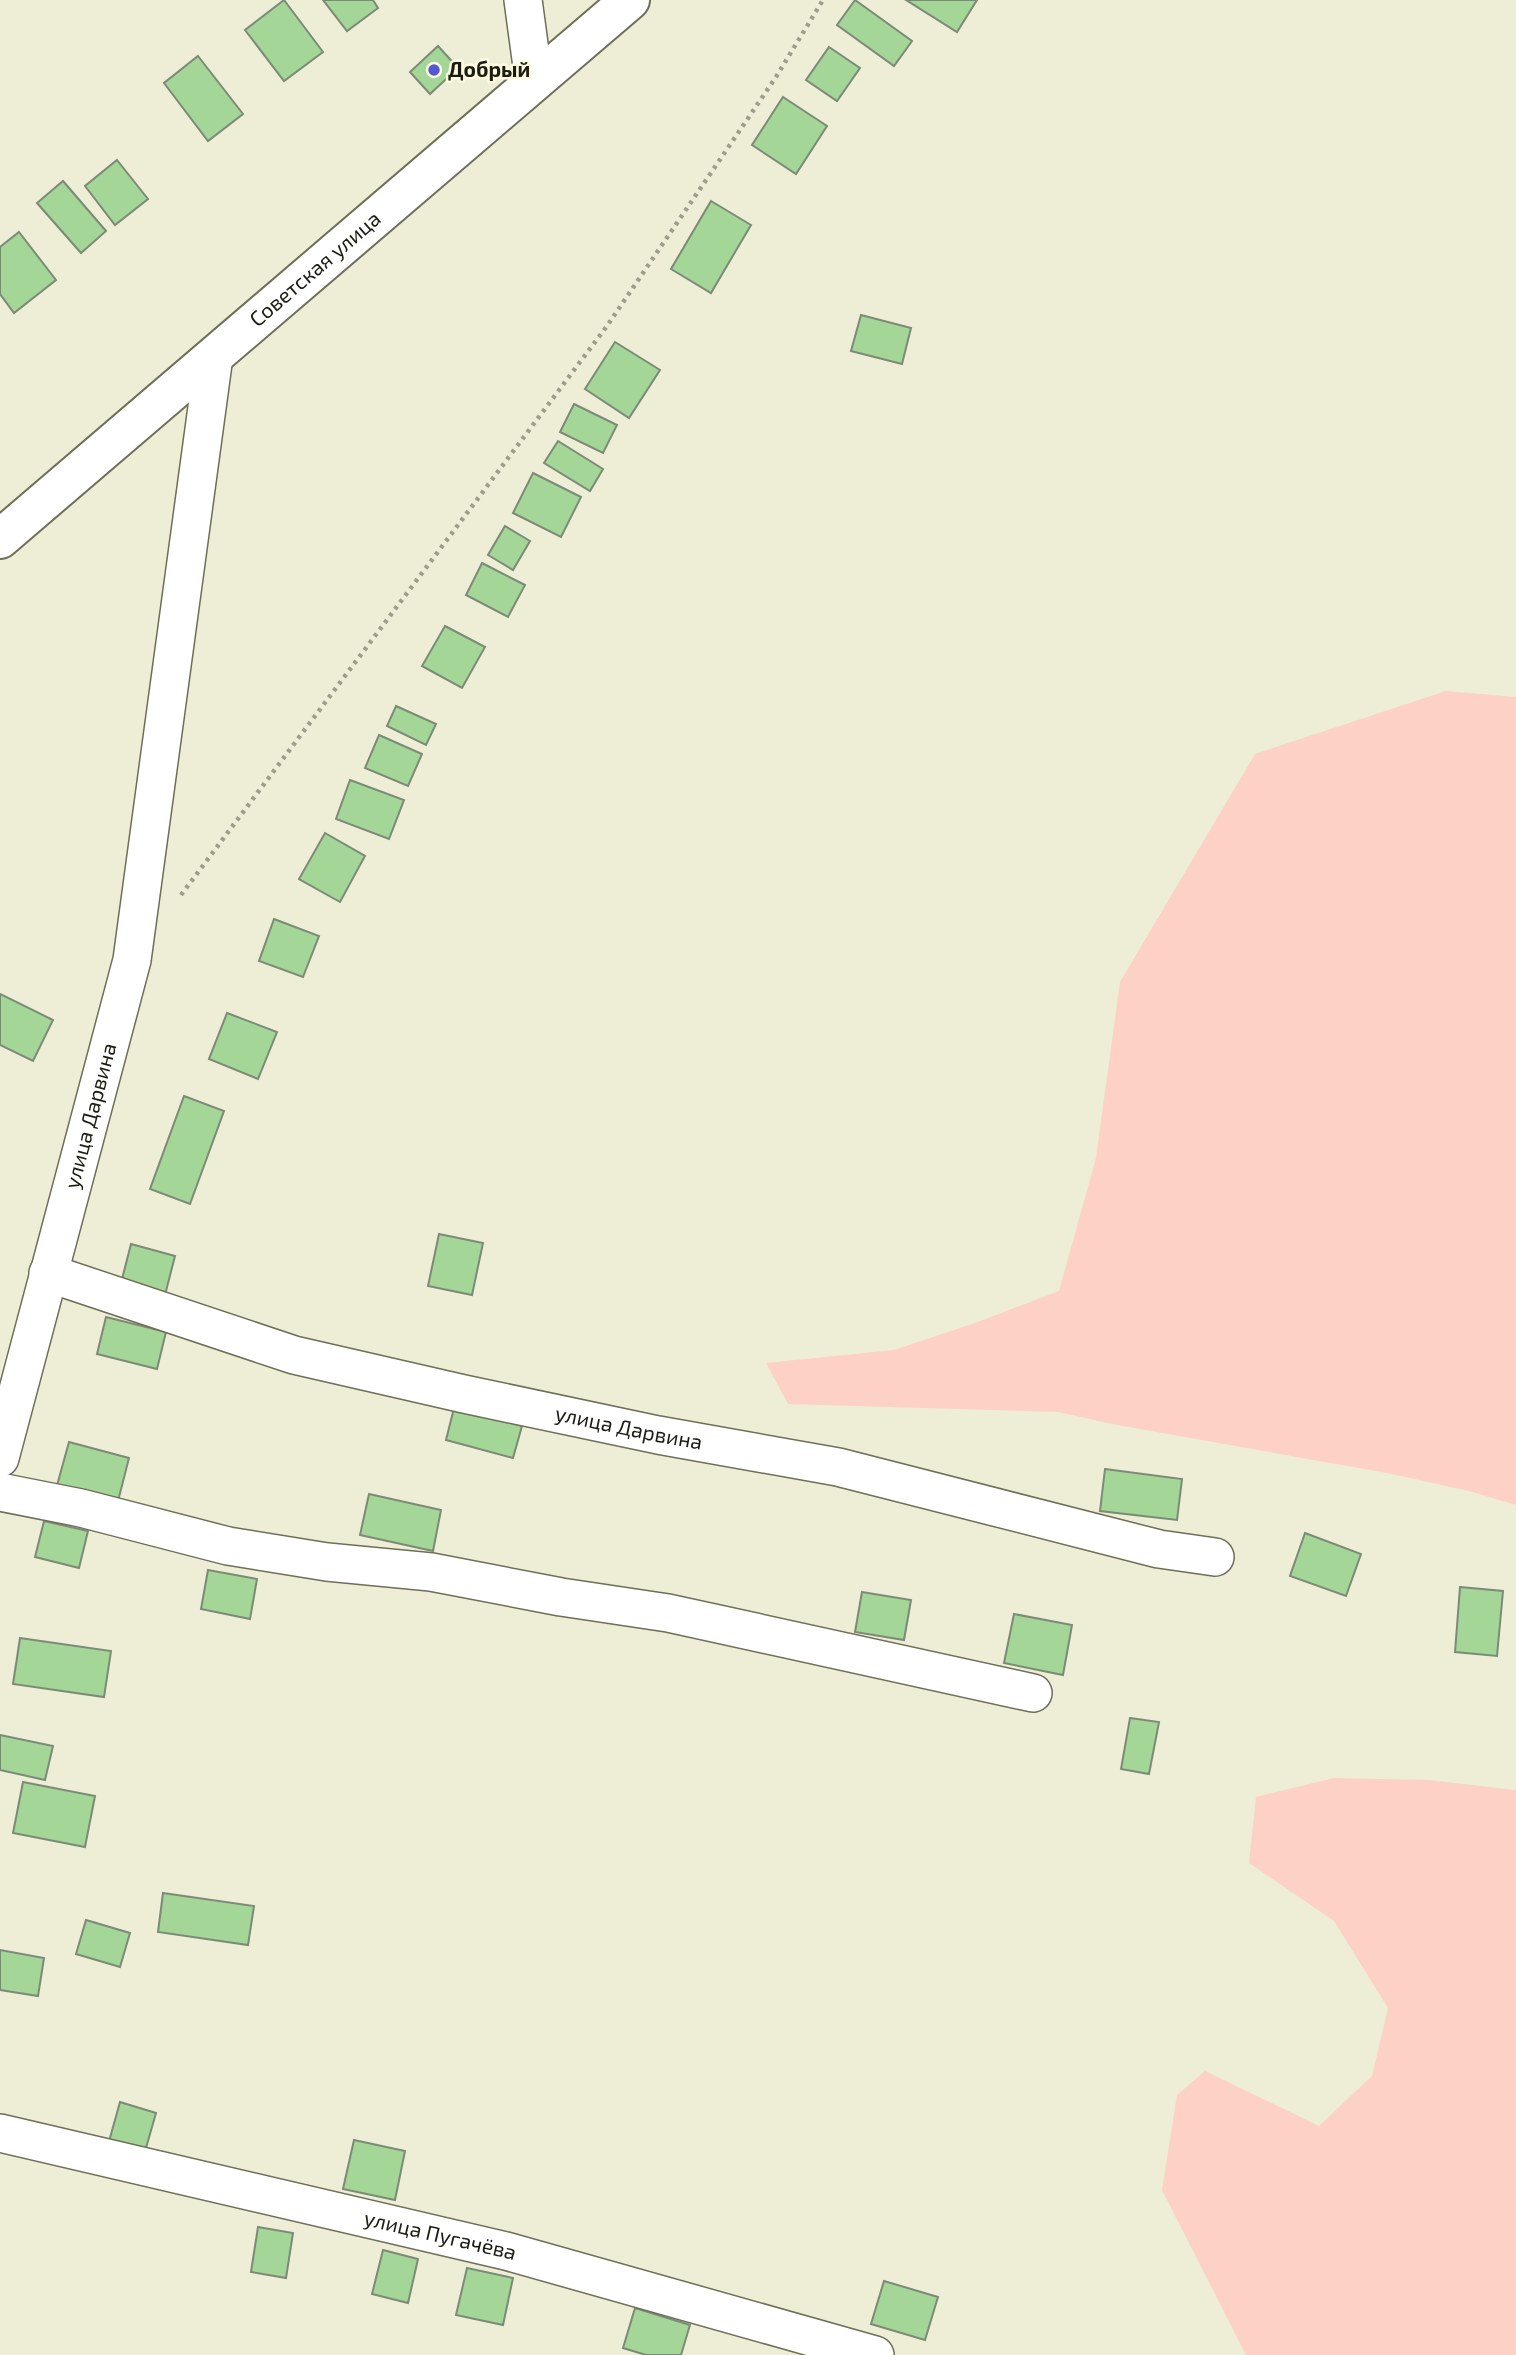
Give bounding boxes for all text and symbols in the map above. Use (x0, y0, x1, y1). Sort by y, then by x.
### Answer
place label: Добрый (448, 56, 530, 81)
marker: Добрый (426, 62, 442, 78)
street label: Советская улица (244, 205, 385, 331)
street label: улица Дарвина (58, 1040, 120, 1191)
street label: улица Дарвина (553, 1400, 705, 1454)
street label: улица Пугачёва (362, 2204, 520, 2264)

